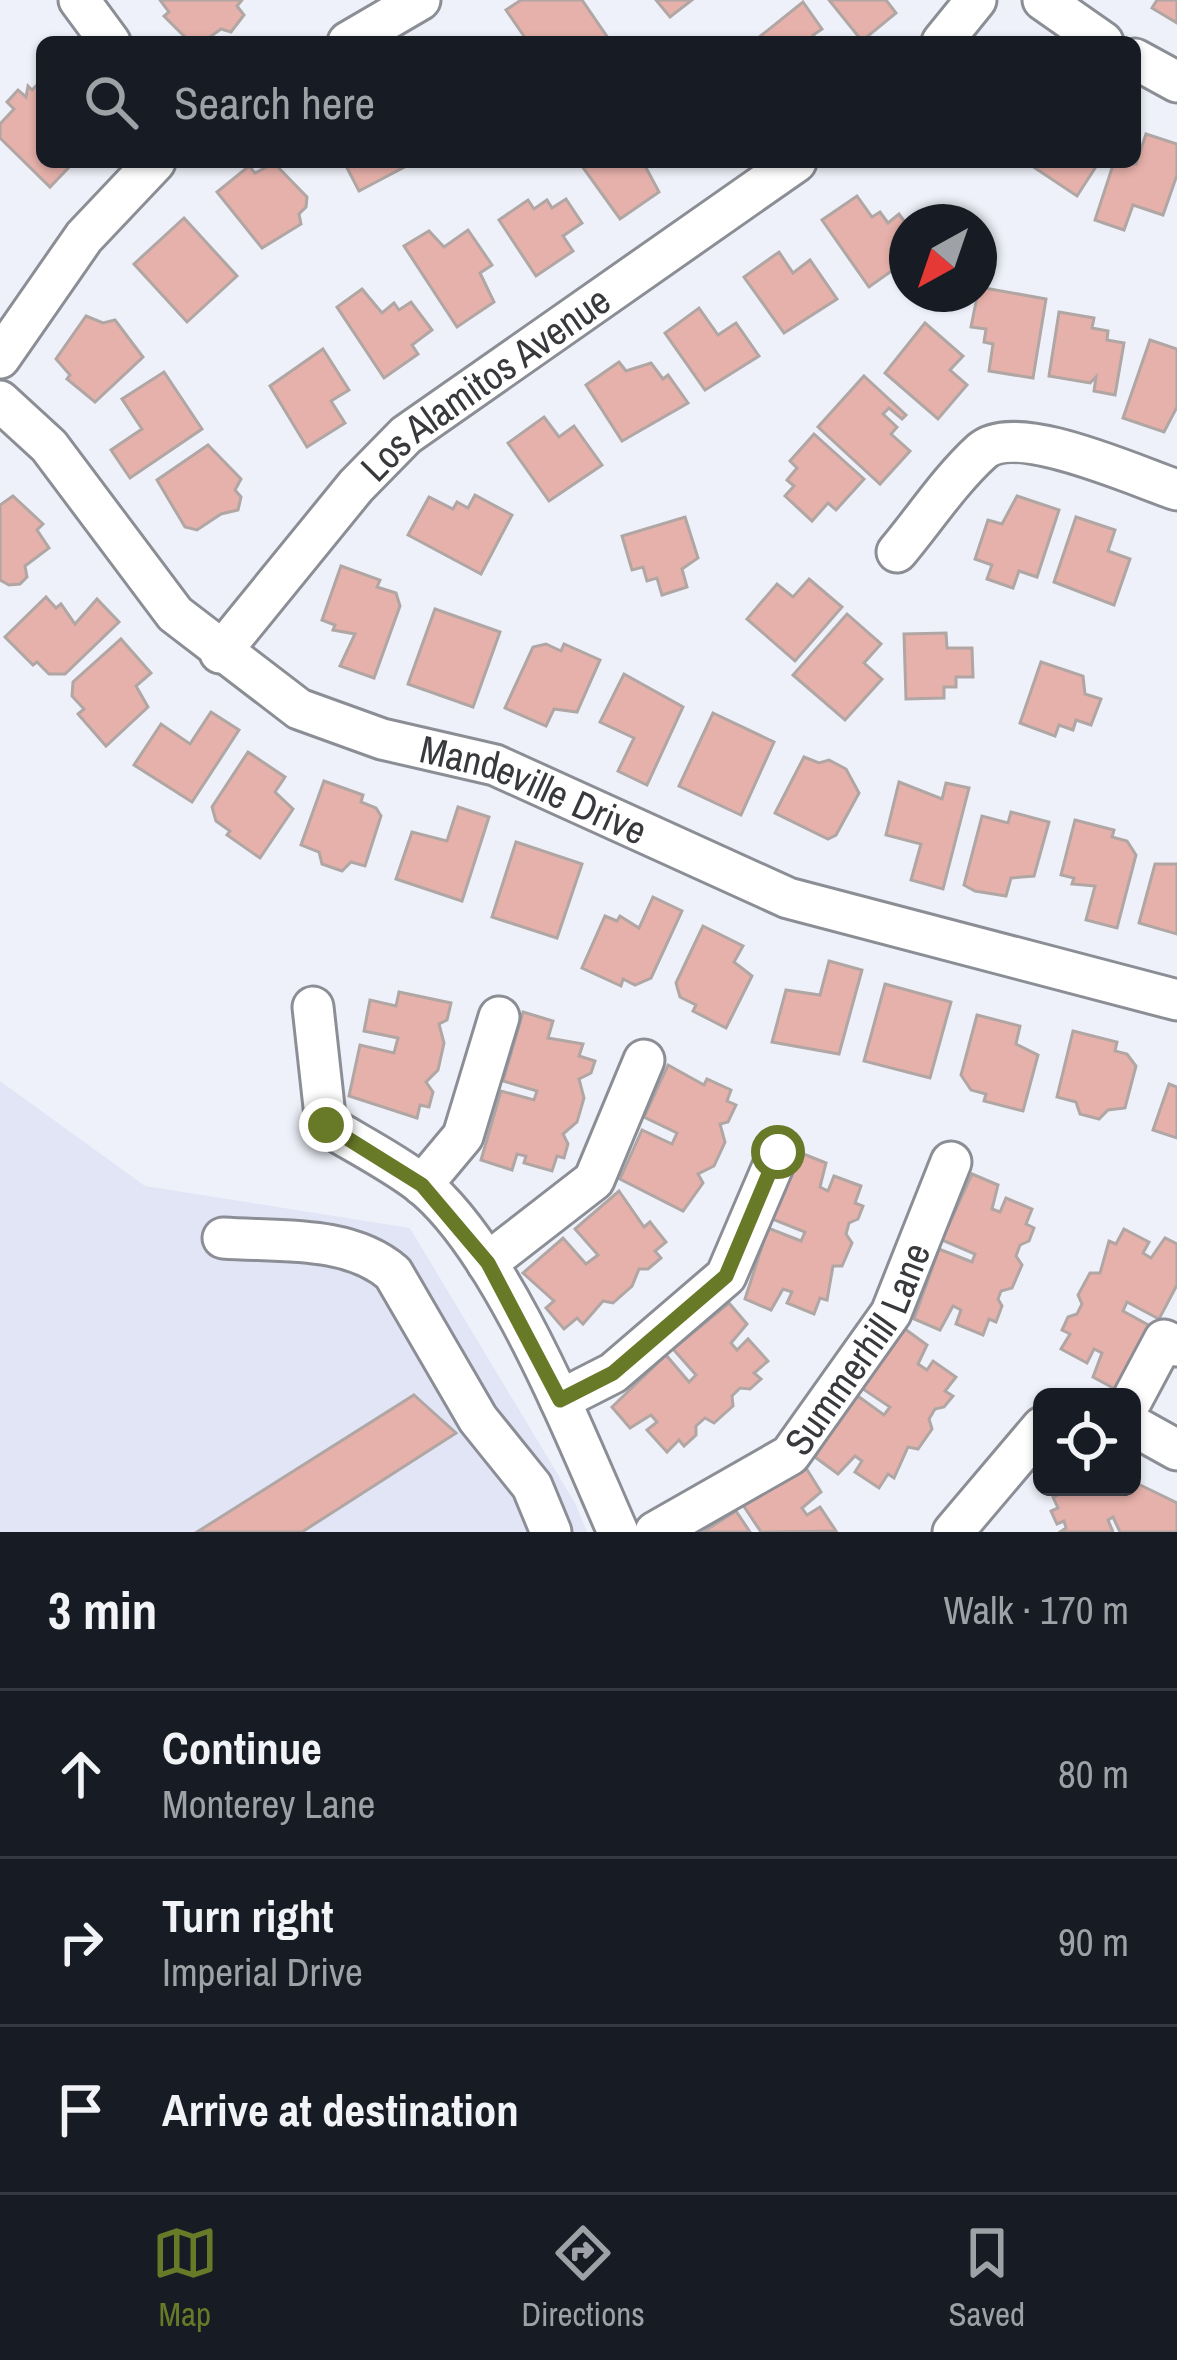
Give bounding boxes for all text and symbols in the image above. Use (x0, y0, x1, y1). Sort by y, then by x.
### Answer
search box (36, 36, 1141, 168)
icon: search (78, 69, 144, 135)
text: Search here (174, 72, 375, 133)
north arrow (889, 204, 997, 312)
street label: Los Alamitos Avenue (349, 274, 620, 492)
street label: Mandeville Drive (415, 723, 655, 857)
route end (299, 1098, 353, 1152)
route start (751, 1125, 805, 1179)
street label: Summerhill Lane (772, 1235, 942, 1465)
map controls (1033, 1388, 1141, 1496)
button: locate (1033, 1388, 1141, 1496)
text: 3 min (48, 1576, 157, 1645)
text: Walk · 170 m (944, 1584, 1129, 1636)
text: Continue (162, 1717, 322, 1778)
icon: ahead (48, 1741, 114, 1807)
text: 80 m (1058, 1748, 1129, 1800)
text: Monterey Lane (162, 1778, 375, 1830)
text: Turn right (162, 1885, 334, 1946)
icon: right (48, 1909, 114, 1975)
text: 90 m (1058, 1916, 1129, 1968)
text: Imperial Drive (162, 1946, 363, 1998)
icon: arrive (48, 2077, 114, 2143)
text: Arrive at destination (162, 2079, 519, 2140)
tab: Map (152, 2220, 218, 2336)
tab: Directions (521, 2220, 645, 2336)
tab: Saved (948, 2220, 1025, 2336)

